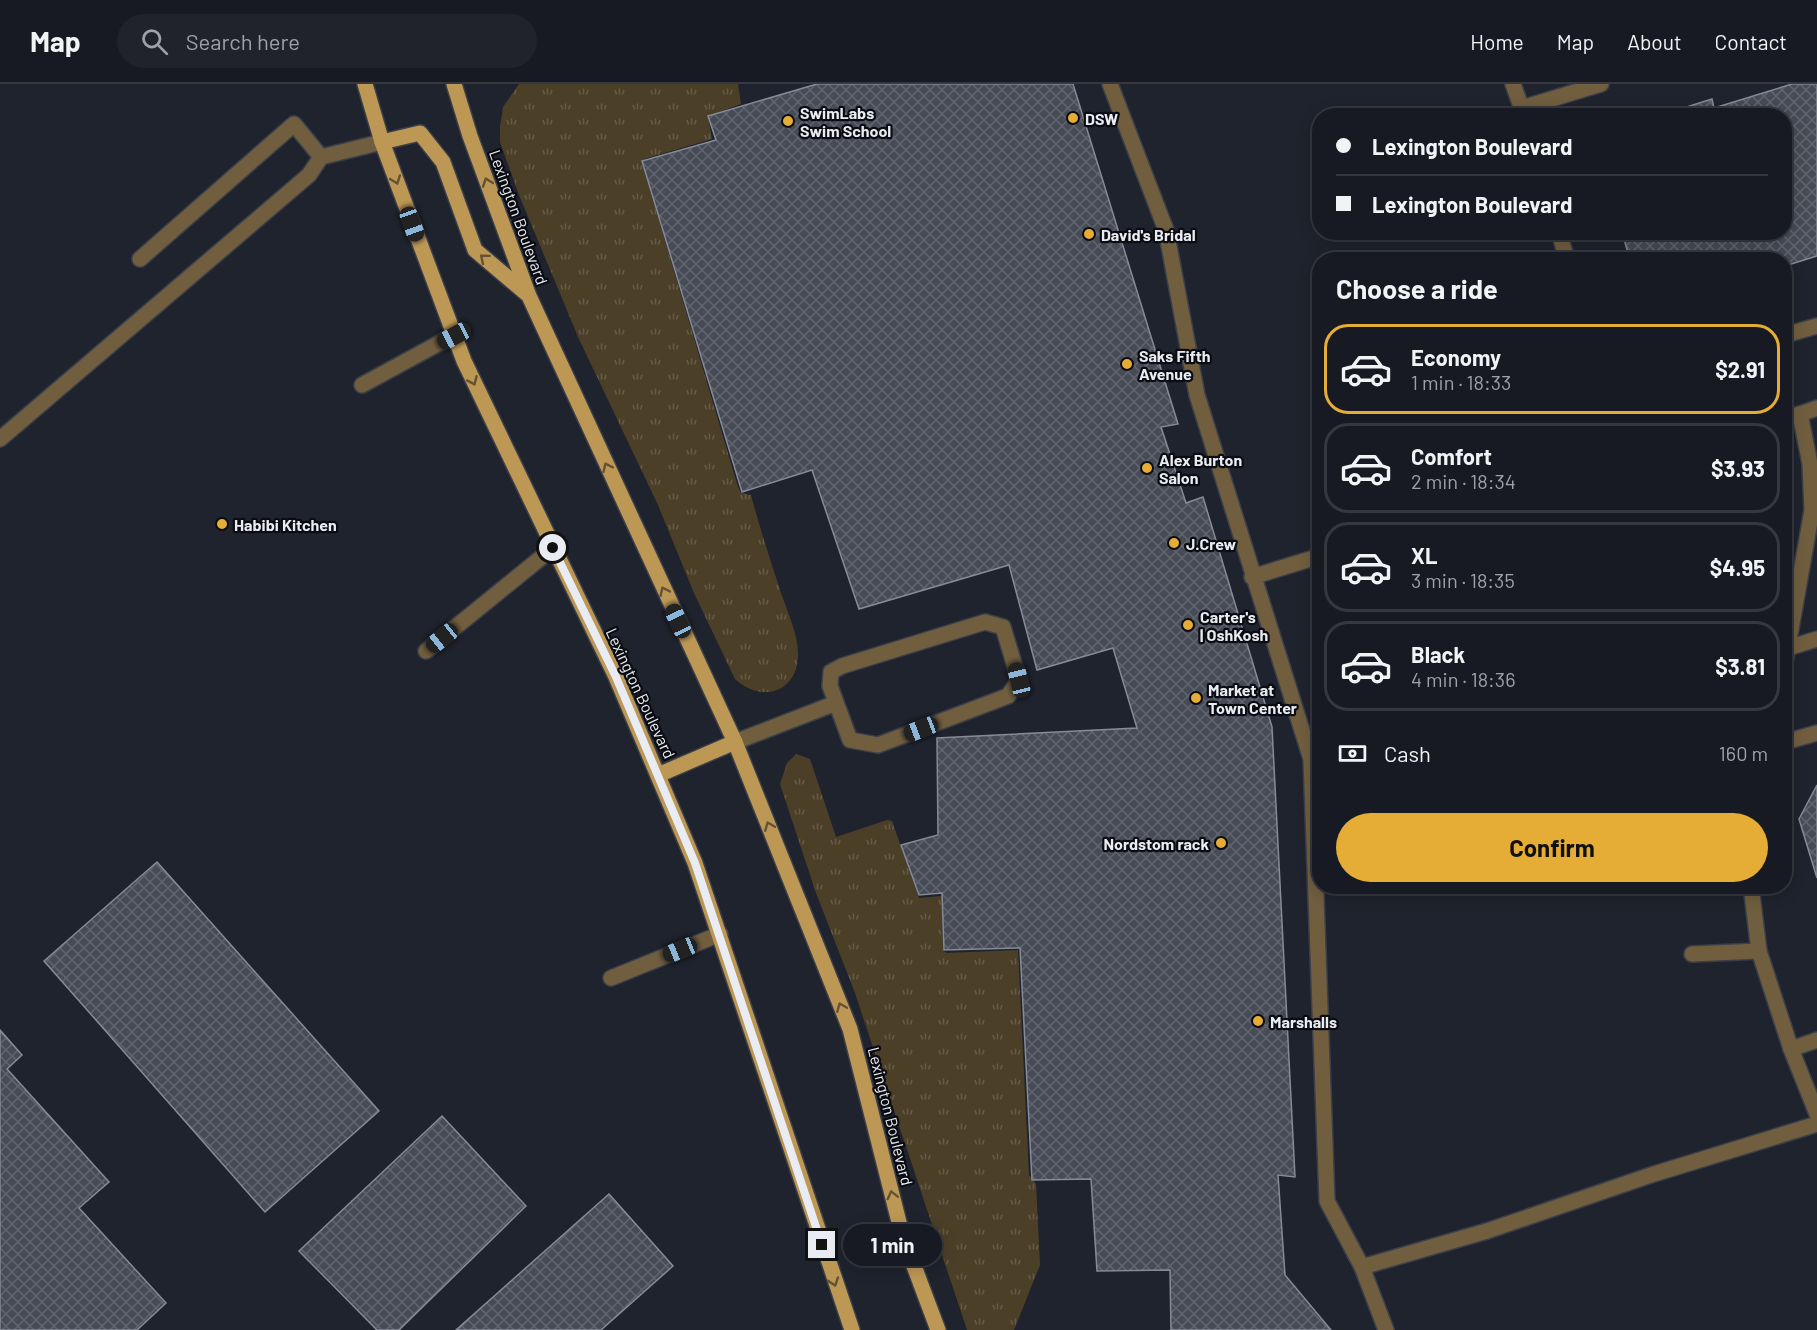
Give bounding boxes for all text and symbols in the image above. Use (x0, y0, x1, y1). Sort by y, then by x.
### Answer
search box (117, 14, 537, 68)
text: Map (30, 24, 81, 58)
icon: search (138, 25, 171, 58)
text: Search here (186, 28, 300, 54)
text: Home (1470, 29, 1524, 54)
text: Map (1557, 29, 1594, 54)
text: About (1627, 29, 1682, 54)
text: Contact (1715, 29, 1787, 54)
place label: SwimLabs Swim School (800, 103, 891, 140)
place label: DSW (1085, 109, 1118, 128)
marker: DSW (1066, 111, 1080, 125)
marker: SwimLabs Swim School (781, 114, 795, 128)
text: Lexington Boulevard (1372, 133, 1572, 159)
street label: Lexington Boulevard (486, 147, 552, 287)
one-way arrow (388, 174, 401, 184)
one-way arrow (481, 177, 494, 188)
text: Lexington Boulevard (1372, 191, 1572, 217)
car (397, 204, 427, 244)
place label: David's Bridal (1101, 225, 1196, 244)
marker: David's Bridal (1082, 227, 1096, 241)
one-way arrow (480, 255, 491, 266)
text: Choose a ride (1336, 272, 1498, 304)
car (434, 320, 474, 352)
icon: car (1339, 342, 1393, 396)
text: Economy (1411, 344, 1501, 370)
place label: Saks Fifth Avenue (1139, 346, 1211, 383)
text: $2.91 (1715, 356, 1765, 382)
marker: Saks Fifth Avenue (1120, 357, 1134, 371)
text: 1 min · 18:33 (1411, 370, 1511, 394)
one-way arrow (466, 375, 478, 386)
icon: car (1339, 441, 1393, 495)
text: Comfort (1411, 443, 1492, 469)
place label: Alex Burton Salon (1159, 450, 1242, 487)
text: $3.93 (1711, 455, 1765, 481)
marker: Alex Burton Salon (1140, 461, 1154, 475)
one-way arrow (602, 462, 614, 473)
text: 2 min · 18:34 (1411, 469, 1516, 493)
place label: Habibi Kitchen (234, 515, 337, 534)
marker: Habibi Kitchen (215, 517, 229, 531)
route start (539, 534, 566, 561)
place label: J.Crew (1186, 534, 1236, 553)
marker: J.Crew (1167, 536, 1181, 550)
icon: car (1339, 540, 1393, 594)
text: XL (1411, 542, 1437, 568)
text: $4.95 (1710, 554, 1765, 580)
text: 3 min · 18:35 (1411, 568, 1515, 592)
one-way arrow (660, 586, 672, 597)
car (662, 601, 694, 641)
place label: Carter's | OshKosh (1200, 607, 1268, 644)
marker: Carter's | OshKosh (1181, 618, 1195, 632)
car (422, 620, 462, 656)
street label: Lexington Boulevard (602, 625, 680, 761)
icon: car (1339, 639, 1393, 693)
text: Black (1411, 641, 1465, 667)
text: $3.81 (1715, 653, 1765, 679)
car (1006, 660, 1032, 700)
text: 4 min · 18:36 (1411, 667, 1515, 691)
place label: Market at Town Center (1208, 680, 1297, 717)
marker: Market at Town Center (1189, 691, 1203, 705)
car (901, 714, 941, 744)
icon: cash (1336, 737, 1369, 770)
text: Cash (1384, 740, 1431, 766)
text: 160 m (1719, 741, 1768, 765)
button: Confirm (1336, 813, 1768, 882)
one-way arrow (764, 822, 776, 833)
place label: Nordstom rack (1103, 834, 1209, 853)
marker: Nordstom rack (1214, 836, 1228, 850)
car (660, 935, 700, 965)
one-way arrow (836, 1003, 849, 1013)
place label: Marshalls (1270, 1012, 1337, 1031)
marker: Marshalls (1251, 1014, 1265, 1028)
street label: Lexington Boulevard (865, 1045, 917, 1187)
one-way arrow (887, 1191, 899, 1201)
callout: 1 min (843, 1224, 942, 1266)
route end (808, 1231, 835, 1258)
text: 1 min (871, 1233, 914, 1257)
one-way arrow (827, 1276, 840, 1287)

